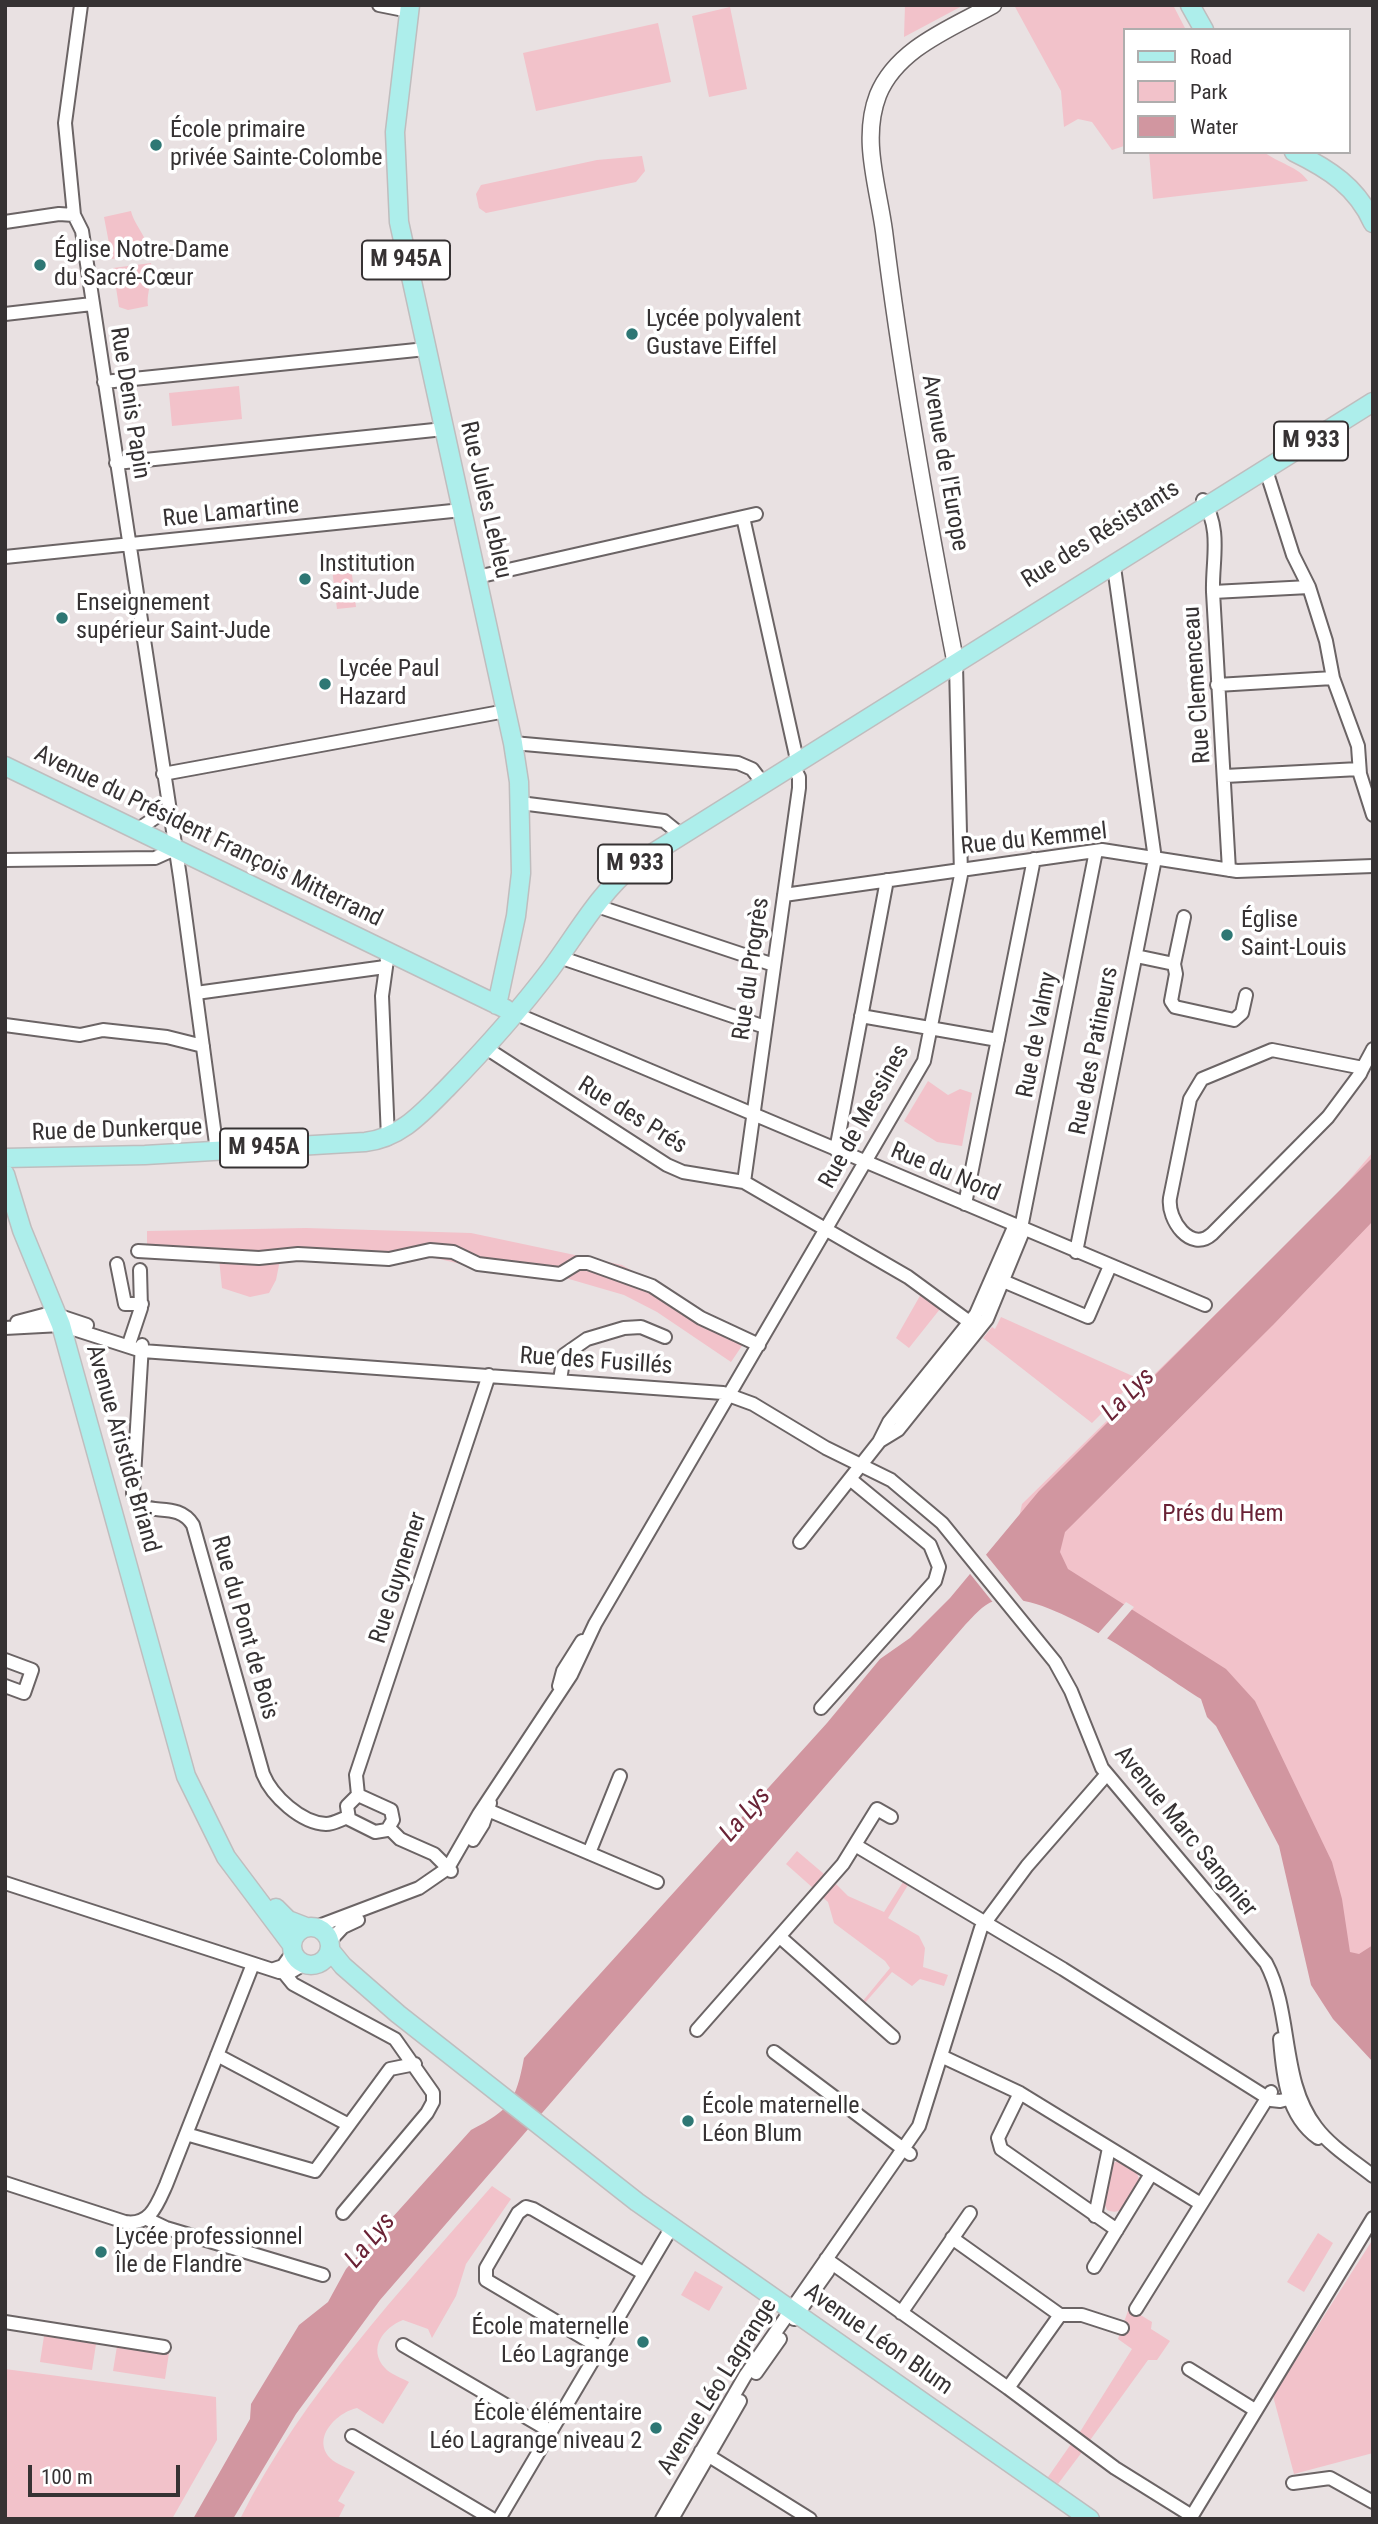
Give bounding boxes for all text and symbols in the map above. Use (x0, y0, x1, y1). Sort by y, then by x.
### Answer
legend (1122, 28, 1350, 154)
text: Road (1190, 45, 1232, 69)
text: Park (1190, 80, 1227, 104)
text: Water (1190, 115, 1238, 139)
place label: École primaire privée Sainte-Colombe (170, 117, 383, 173)
marker: École primaire privée Sainte-Colombe (148, 137, 164, 153)
place label: Église Notre-Dame du Sacré-Cœur (54, 237, 229, 293)
road number: M 945A (362, 241, 450, 280)
marker: Église Notre-Dame du Sacré-Cœur (32, 257, 48, 273)
place label: Lycée polyvalent Gustave Eiffel (646, 306, 801, 362)
street label: Rue Denis Papin (103, 325, 155, 481)
marker: Lycée polyvalent Gustave Eiffel (624, 326, 640, 342)
street label: Avenue de l'Europe (914, 373, 974, 553)
street label: Rue Jules Lebleu (453, 419, 517, 581)
road number: M 933 (1274, 422, 1348, 461)
street label: Rue des Résistants (1017, 475, 1185, 595)
street label: Rue Lamartine (161, 492, 301, 534)
place label: Institution Saint-Jude (319, 551, 419, 607)
marker: Institution Saint-Jude (297, 571, 313, 587)
place label: Enseignement supérieur Saint-Jude (76, 590, 271, 646)
street label: Rue Clemenceau (1178, 605, 1218, 765)
marker: Enseignement supérieur Saint-Jude (54, 610, 70, 626)
place label: Lycée Paul Hazard (339, 656, 440, 712)
marker: Lycée Paul Hazard (317, 676, 333, 692)
street label: Avenue du Président François Mitterrand (29, 740, 387, 934)
street label: Rue du Kemmel (959, 818, 1109, 862)
road number: M 933 (598, 844, 672, 884)
street label: Rue du Progrès (728, 896, 776, 1042)
place label: Église Saint-Louis (1241, 907, 1347, 963)
marker: Église Saint-Louis (1219, 927, 1235, 943)
street label: Rue des Patineurs (1065, 964, 1125, 1138)
street label: Rue de Valmy (1012, 970, 1064, 1100)
street label: Rue de Messines (814, 1040, 916, 1194)
street label: Rue des Prés (572, 1071, 692, 1161)
street label: Rue de Dunkerque (31, 1114, 203, 1148)
road number: M 945A (220, 1128, 308, 1168)
street label: Rue du Nord (886, 1137, 1004, 1209)
street label: Avenue Aristide Briand (79, 1342, 165, 1556)
street label: Rue des Fusillés (519, 1342, 673, 1382)
water label: La Lys (1096, 1362, 1162, 1428)
park label: Prés du Hem (1162, 1501, 1284, 1529)
street label: Rue Guynemer (364, 1509, 434, 1647)
street label: Rue du Pont de Bois (204, 1533, 284, 1723)
street label: Avenue Marc Sangnier (1107, 1741, 1263, 1923)
water label: La Lys (714, 1781, 778, 1849)
place label: École maternelle Léon Blum (702, 2093, 859, 2149)
marker: École maternelle Léon Blum (680, 2113, 696, 2129)
water label: La Lys (339, 2207, 403, 2275)
place label: Lycée professionnel Île de Flandre (115, 2224, 303, 2280)
marker: Lycée professionnel Île de Flandre (93, 2244, 109, 2260)
street label: Avenue Léon Blum (798, 2278, 958, 2402)
street label: Avenue Léo Lagrange (652, 2293, 784, 2481)
place label: École maternelle Léo Lagrange (472, 2314, 629, 2370)
marker: École maternelle Léo Lagrange (635, 2334, 651, 2350)
place label: École élémentaire Léo Lagrange niveau 2 (430, 2400, 642, 2456)
marker: École élémentaire Léo Lagrange niveau 2 (648, 2420, 664, 2436)
scale bar (32, 2450, 184, 2494)
text: 100 m (41, 2465, 93, 2489)

